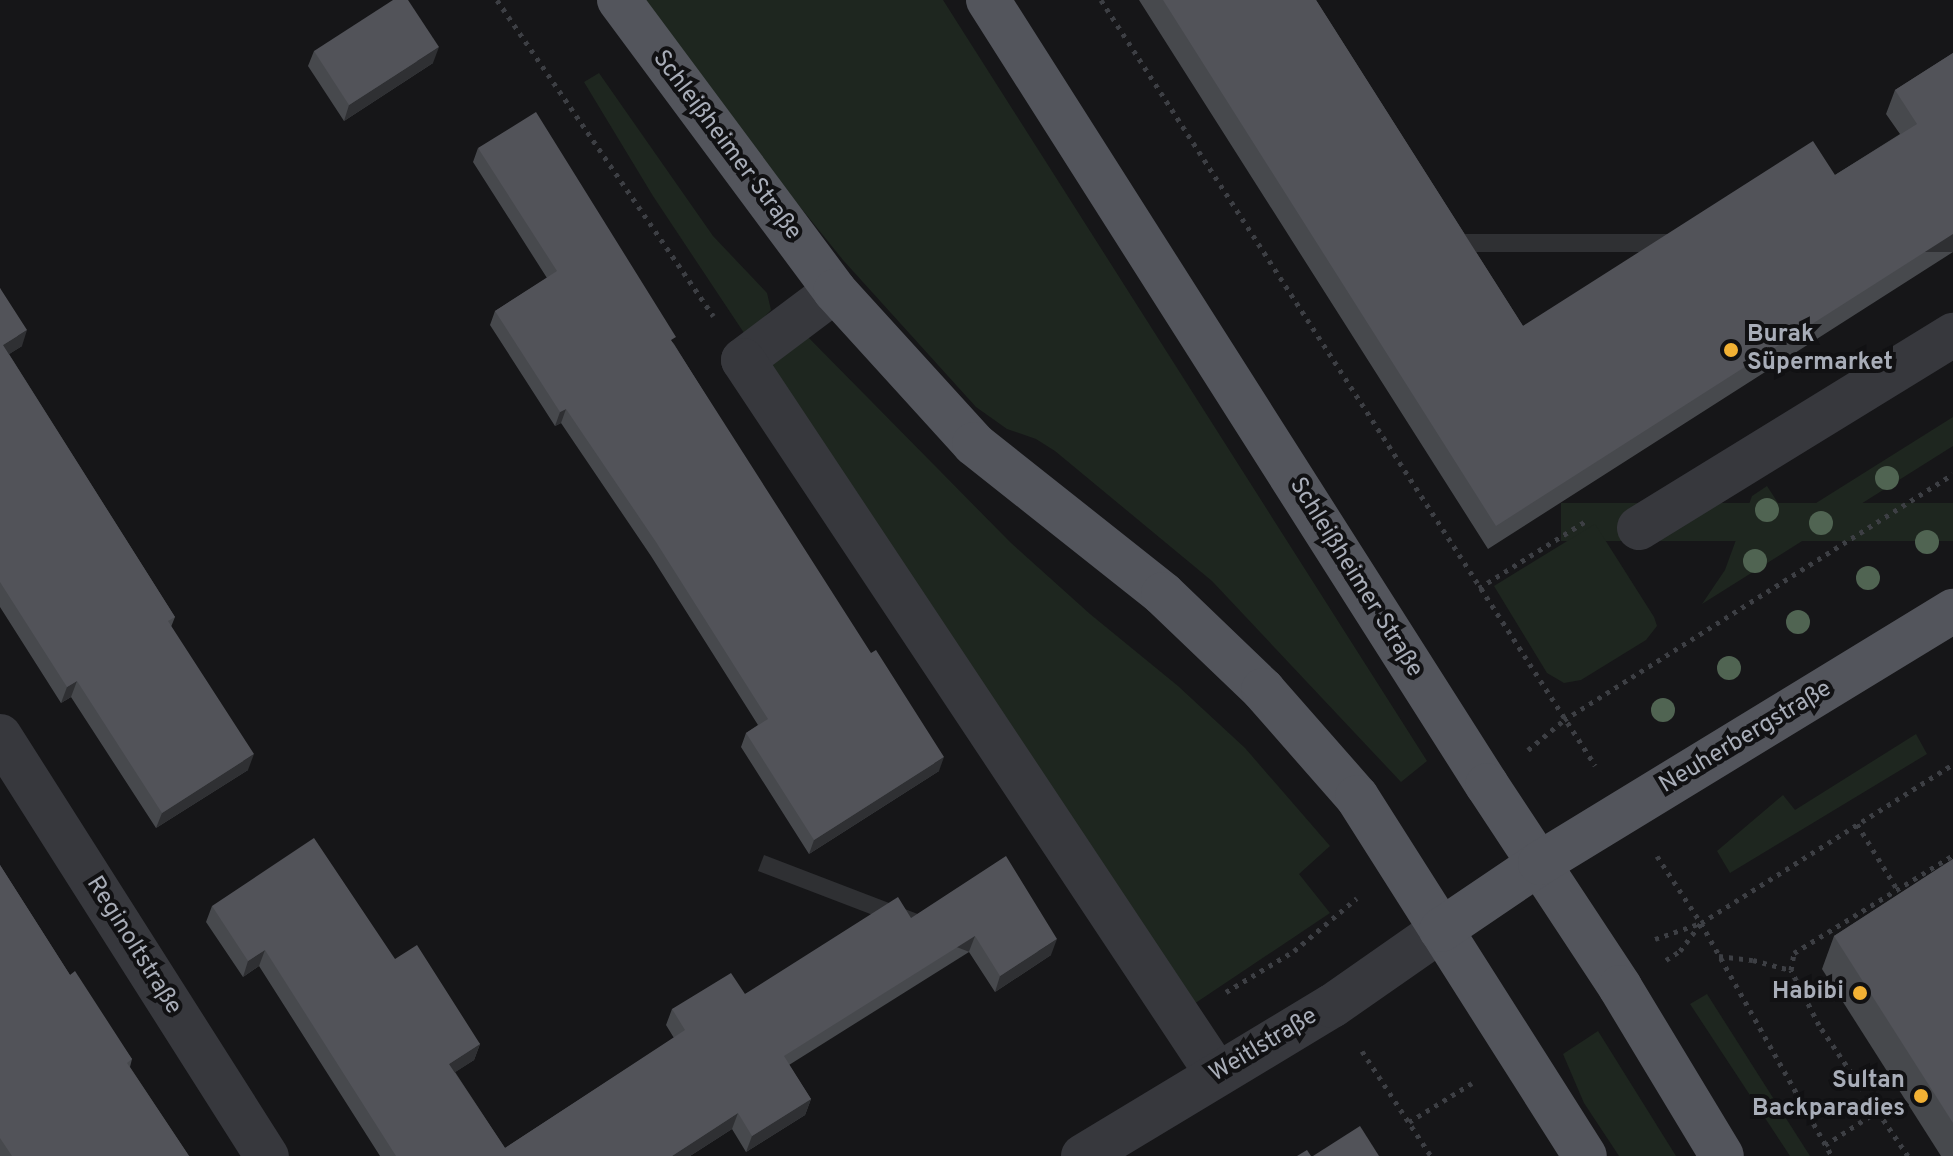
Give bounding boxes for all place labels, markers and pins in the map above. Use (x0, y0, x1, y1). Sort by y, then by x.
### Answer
place label: Burak Süpermarket (1747, 322, 1893, 378)
marker: Burak Süpermarket (1722, 341, 1740, 359)
place label: Habibi (1772, 979, 1844, 1007)
marker: Habibi (1851, 984, 1869, 1002)
place label: Sultan Backparadies (1752, 1068, 1905, 1124)
marker: Sultan Backparadies (1912, 1087, 1930, 1105)

